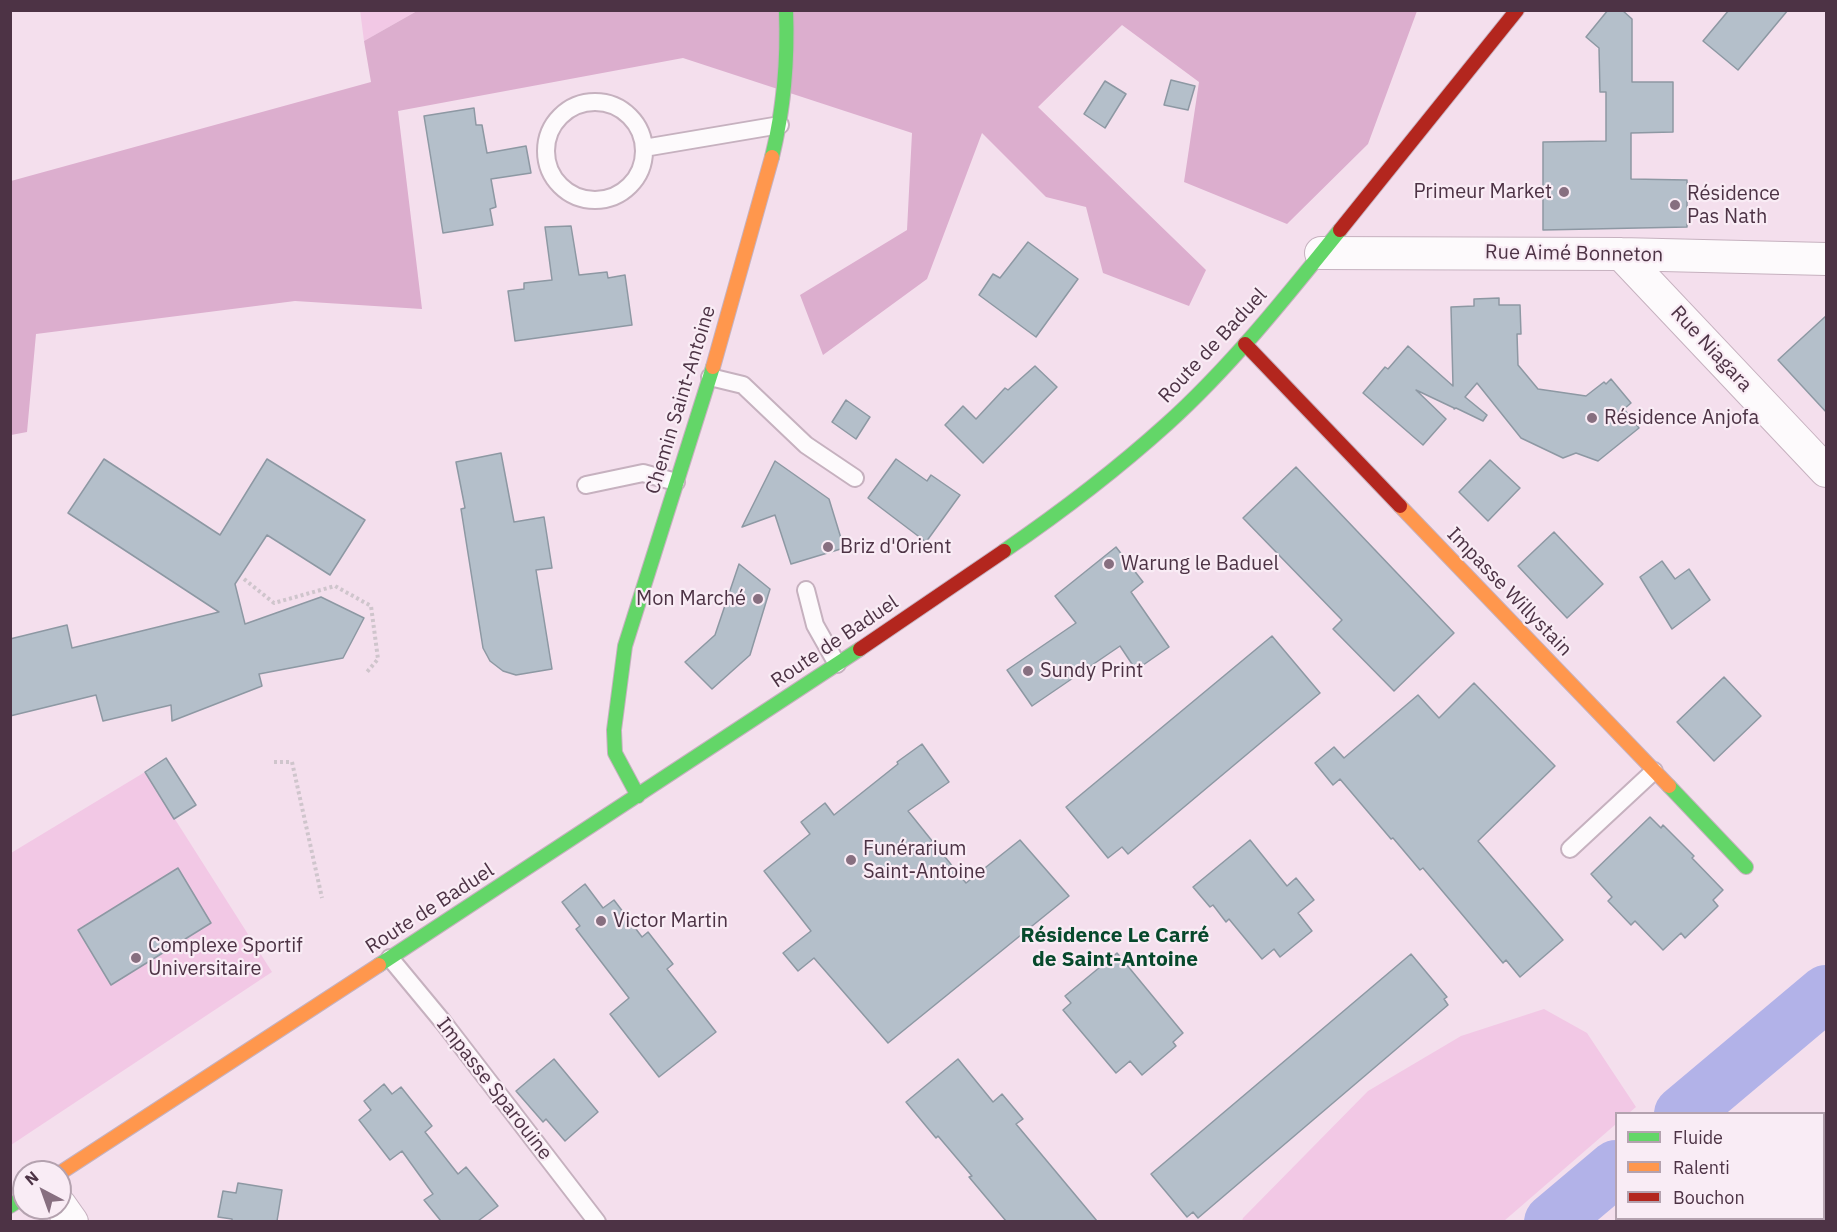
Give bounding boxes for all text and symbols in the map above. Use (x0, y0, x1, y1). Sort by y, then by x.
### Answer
place label: Primeur Market (1413, 180, 1552, 204)
place label: Résidence Pas Nath (1687, 182, 1780, 229)
marker: Primeur Market (1557, 185, 1571, 199)
marker: Résidence Pas Nath (1668, 198, 1682, 212)
street label: Rue Aimé Bonneton (1485, 240, 1663, 268)
street label: Route de Baduel (1154, 284, 1272, 408)
street label: Rue Niagara (1665, 301, 1757, 397)
street label: Chemin Saint-Antoine (641, 303, 721, 497)
place label: Résidence Anjofa (1604, 406, 1759, 430)
marker: Résidence Anjofa (1585, 411, 1599, 425)
street label: Impasse Willystain (1441, 523, 1577, 661)
place label: Briz d'Orient (840, 535, 951, 559)
marker: Briz d'Orient (821, 540, 835, 554)
place label: Warung le Baduel (1121, 552, 1279, 576)
marker: Warung le Baduel (1102, 557, 1116, 571)
place label: Mon Marché (636, 587, 746, 611)
street label: Route de Baduel (767, 591, 903, 693)
marker: Mon Marché (751, 592, 765, 606)
place label: Sundy Print (1040, 659, 1143, 683)
marker: Sundy Print (1021, 664, 1035, 678)
place label: Funérarium Saint-Antoine (863, 837, 986, 884)
marker: Funérarium Saint-Antoine (844, 853, 858, 867)
street label: Route de Baduel (361, 859, 499, 959)
place label: Victor Martin (613, 909, 728, 933)
marker: Victor Martin (594, 914, 608, 928)
district label: Résidence Le Carré de Saint-Antoine (1021, 923, 1209, 973)
place label: Complexe Sportif Universitaire (148, 934, 303, 981)
marker: Complexe Sportif Universitaire (129, 951, 143, 965)
street label: Impasse Sparouine (431, 1013, 557, 1165)
legend (1615, 1112, 1825, 1220)
text: Fluide (1673, 1126, 1723, 1149)
text: Ralenti (1673, 1156, 1730, 1179)
north arrow (12, 1160, 72, 1220)
text: N (21, 1167, 42, 1189)
text: Bouchon (1673, 1186, 1745, 1209)

